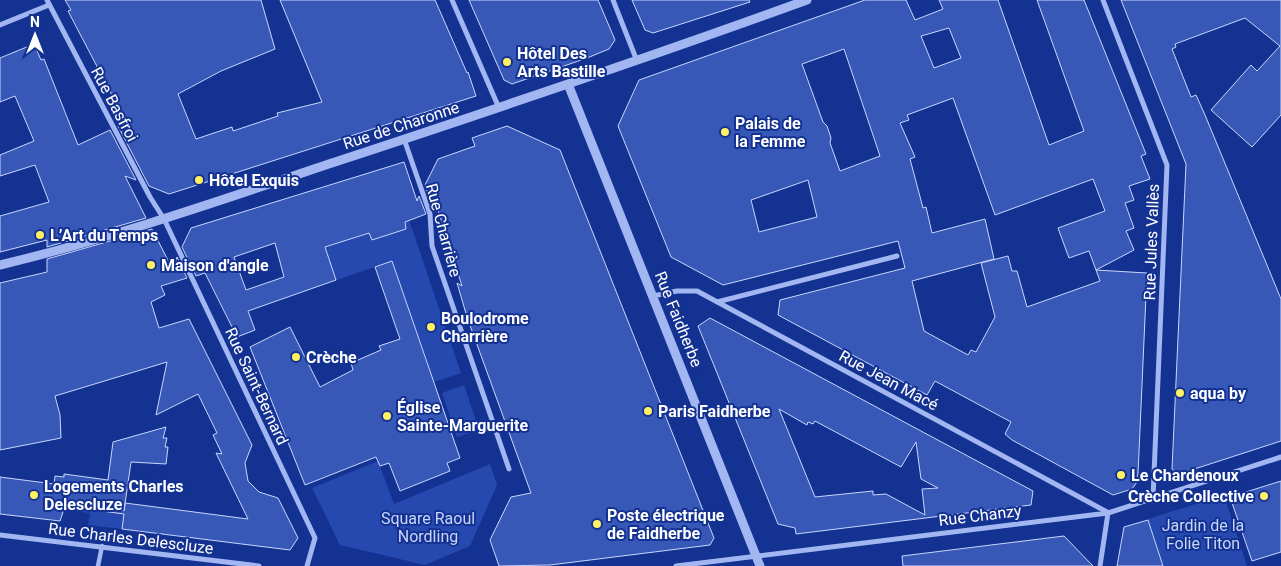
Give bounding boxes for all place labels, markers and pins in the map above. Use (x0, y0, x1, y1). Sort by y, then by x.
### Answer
place label: Hôtel Des Arts Bastille (517, 44, 606, 81)
marker: Hôtel Des Arts Bastille (501, 56, 513, 68)
place label: Palais de la Femme (735, 114, 806, 151)
marker: Palais de la Femme (719, 126, 731, 138)
place label: Hôtel Exquis (209, 171, 299, 190)
marker: Hôtel Exquis (193, 174, 205, 186)
place label: L’Art du Temps (50, 226, 158, 245)
marker: L’Art du Temps (34, 229, 46, 241)
place label: Maison d'angle (161, 256, 269, 275)
marker: Maison d'angle (145, 259, 157, 271)
place label: Boulodrome Charrière (441, 309, 529, 346)
marker: Boulodrome Charrière (425, 321, 437, 333)
place label: Crèche (306, 348, 357, 367)
marker: Crèche (290, 351, 302, 363)
place label: aqua by (1190, 384, 1247, 403)
marker: aqua by (1174, 387, 1186, 399)
place label: Église Sainte-Marguerite (397, 398, 529, 435)
place label: Paris Faidherbe (658, 402, 771, 421)
marker: Paris Faidherbe (642, 405, 654, 417)
marker: Église Sainte-Marguerite (381, 410, 393, 422)
place label: Le Chardenoux (1131, 466, 1240, 485)
marker: Le Chardenoux (1115, 469, 1127, 481)
place label: Logements Charles Delescluze (44, 477, 184, 514)
place label: Crèche Collective (1128, 487, 1254, 506)
marker: Logements Charles Delescluze (28, 489, 40, 501)
marker: Crèche Collective (1258, 490, 1270, 502)
place label: Poste électrique de Faidherbe (607, 506, 725, 543)
marker: Poste électrique de Faidherbe (591, 518, 603, 530)

